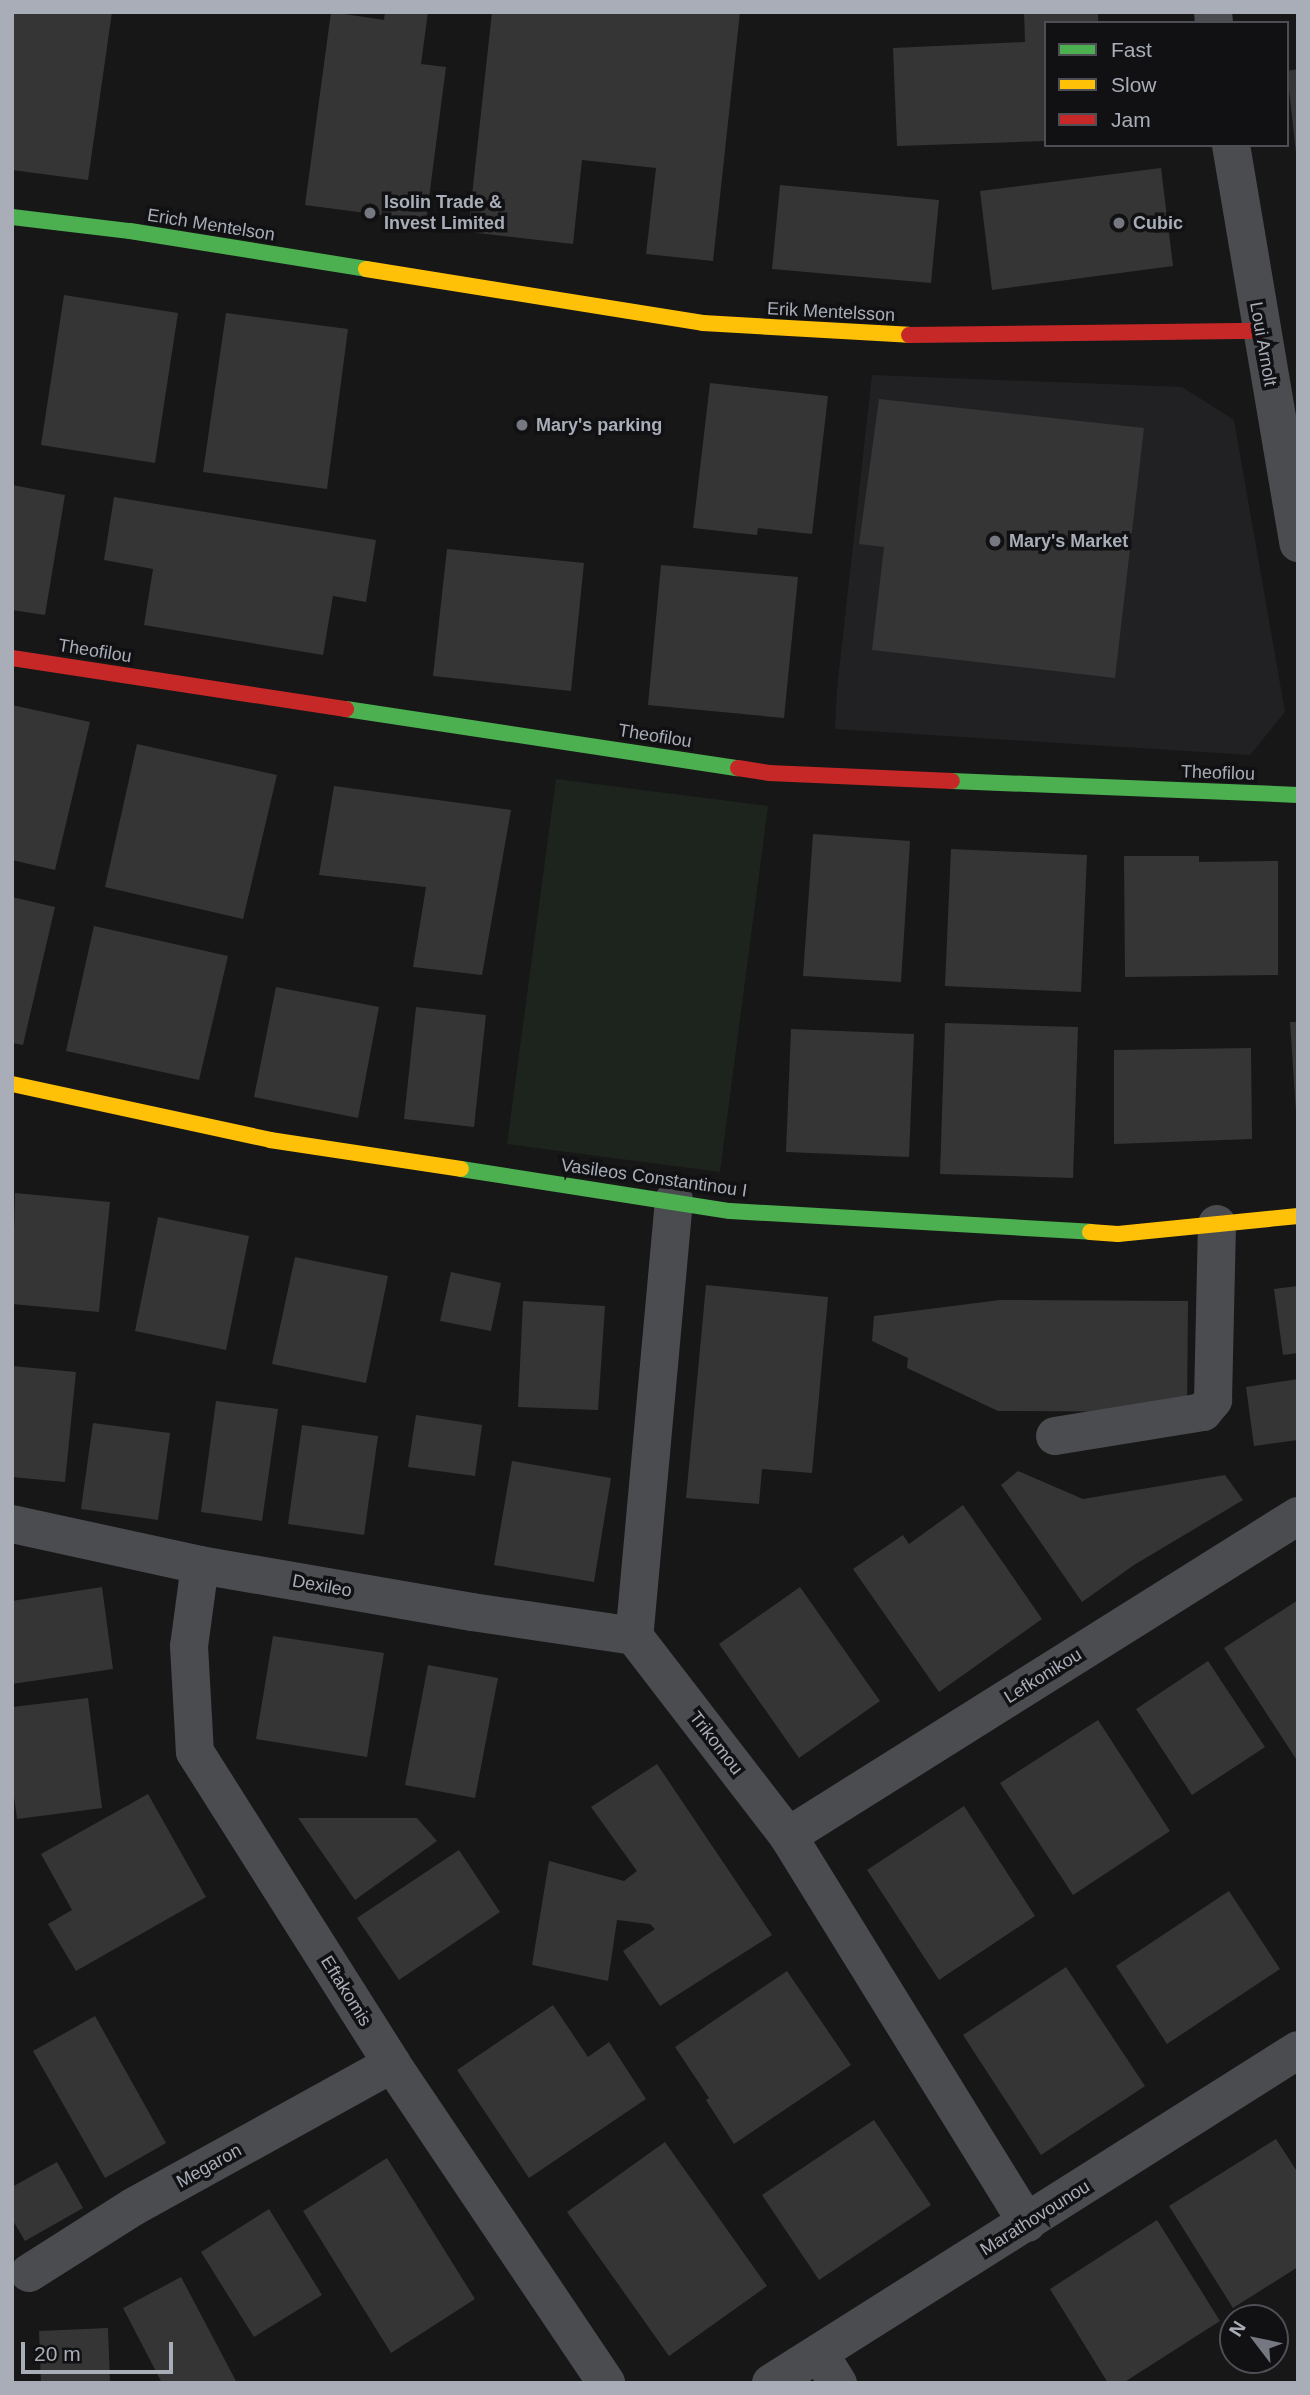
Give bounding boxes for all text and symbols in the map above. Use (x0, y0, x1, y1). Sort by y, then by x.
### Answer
legend (1044, 21, 1289, 147)
text: Fast (1111, 38, 1152, 61)
text: Slow (1111, 73, 1157, 96)
text: Jam (1111, 108, 1151, 131)
place label: Isolin Trade & Invest Limited (384, 192, 505, 234)
street label: Erich Mentelson (146, 204, 276, 246)
marker: Isolin Trade & Invest Limited (362, 205, 378, 221)
place label: Cubic (1133, 212, 1183, 234)
marker: Cubic (1111, 215, 1127, 231)
street label: Erik Mentelsson (766, 298, 896, 326)
street label: Loui Arnolt (1245, 300, 1281, 388)
place label: Mary's parking (536, 414, 662, 436)
marker: Mary's parking (514, 417, 530, 433)
place label: Mary's Market (1009, 530, 1128, 552)
marker: Mary's Market (987, 533, 1003, 549)
street label: Theofilou (57, 635, 133, 667)
street label: Theofilou (617, 720, 693, 752)
street label: Theofilou (1181, 761, 1255, 785)
street label: Vasileos Constantinou I (560, 1154, 748, 1202)
street label: Dexileo (291, 1570, 353, 1602)
street label: Lefkonikou (1000, 1644, 1086, 1708)
street label: Trikomou (685, 1707, 747, 1779)
street label: Eftakomis (316, 1952, 376, 2030)
street label: Megaron (173, 2139, 245, 2193)
street label: Marathovounou (976, 2176, 1094, 2260)
north arrow (1219, 2304, 1289, 2374)
text: N (1225, 2317, 1250, 2340)
scale bar (24, 2328, 177, 2372)
text: 20 m (34, 2342, 81, 2365)

